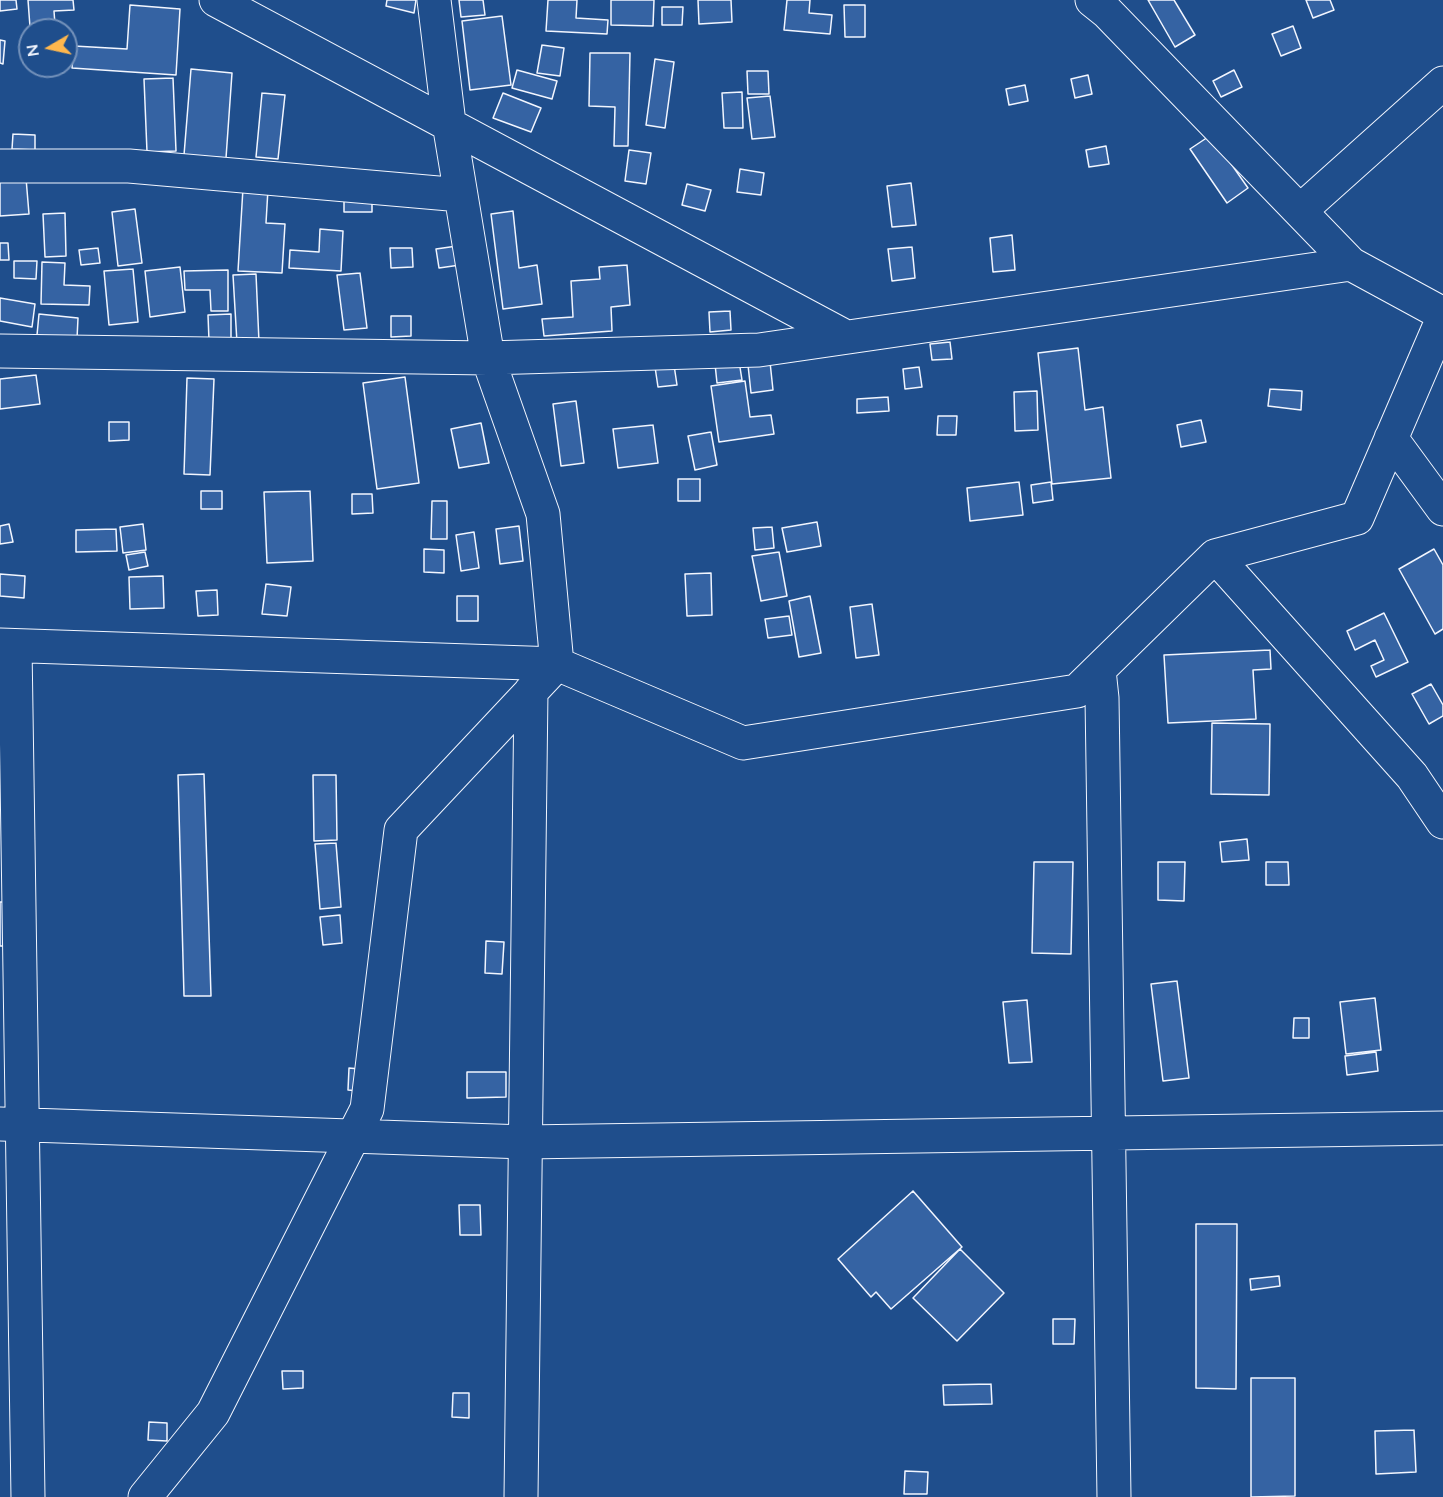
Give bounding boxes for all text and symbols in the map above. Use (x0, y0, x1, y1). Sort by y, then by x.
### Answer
north arrow (18, 18, 78, 78)
text: N (21, 43, 42, 58)

